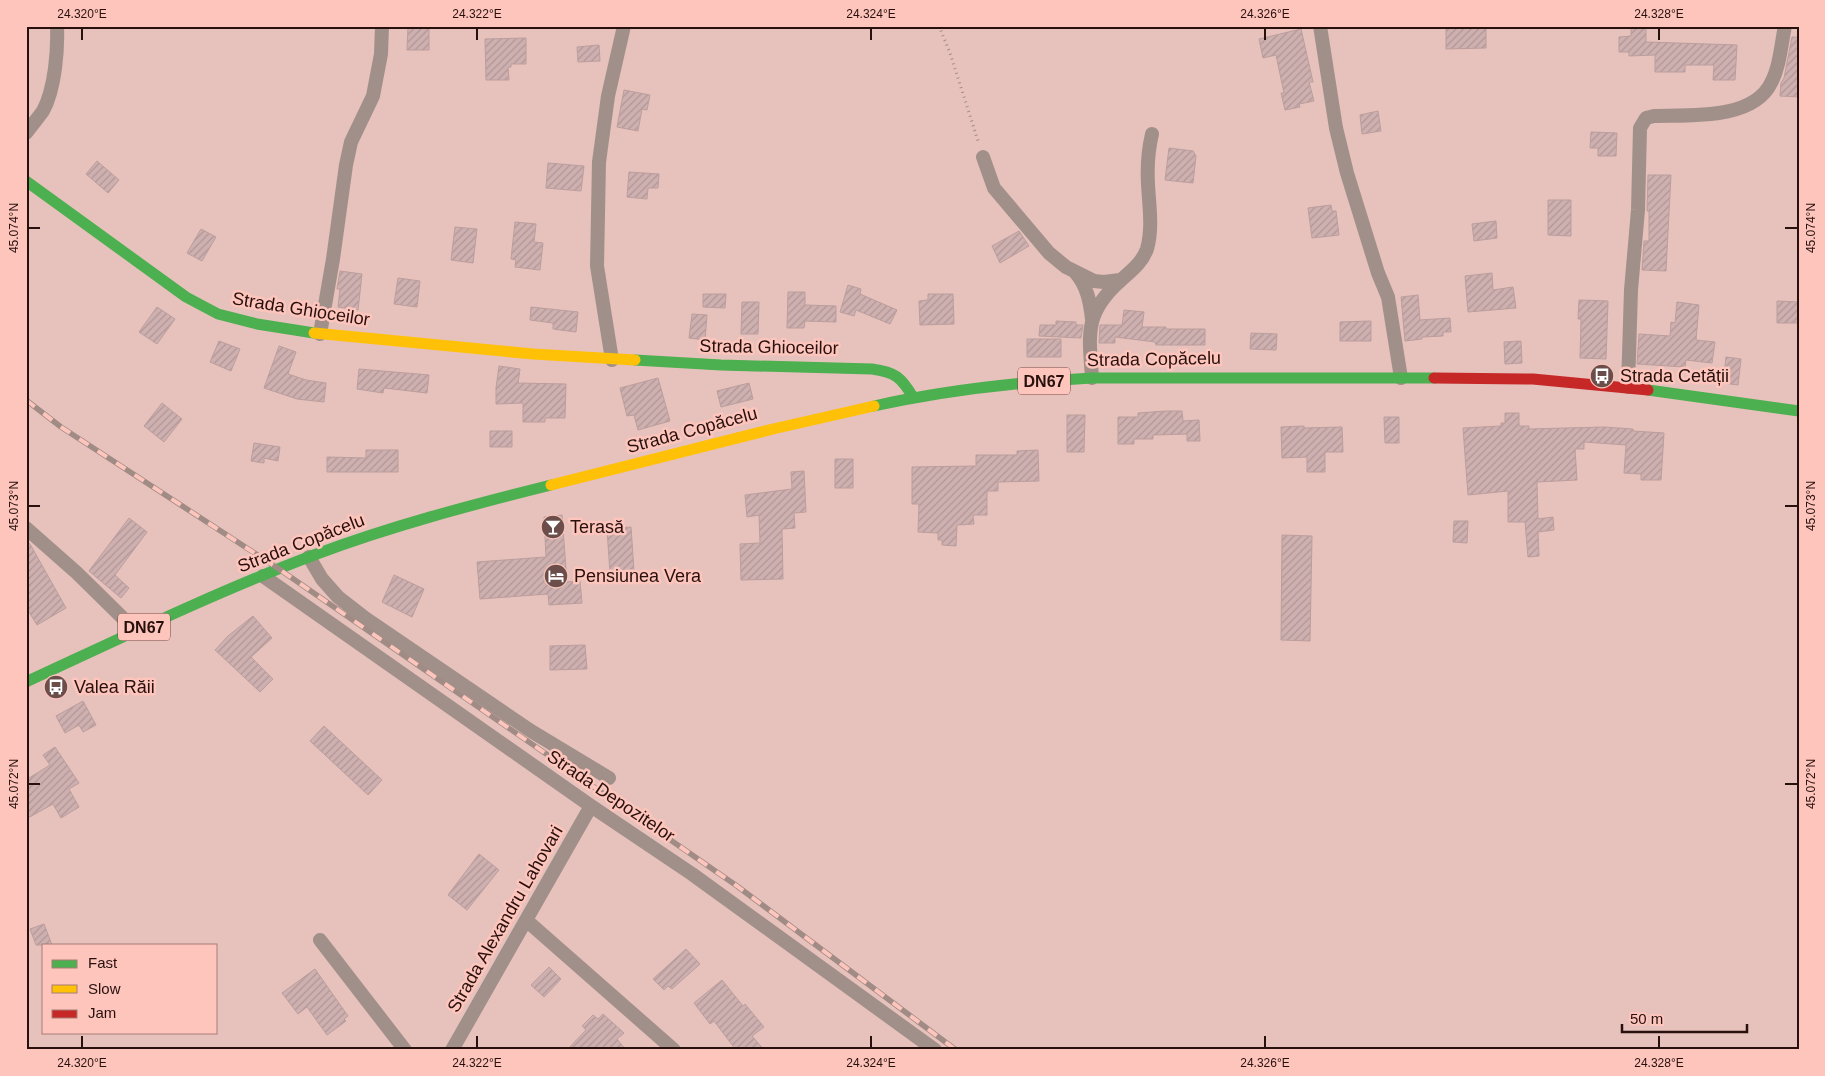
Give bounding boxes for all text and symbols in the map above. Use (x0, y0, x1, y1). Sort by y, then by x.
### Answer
text: 24.320°E (57, 7, 107, 21)
text: 24.322°E (452, 7, 502, 21)
text: 24.324°E (846, 7, 896, 21)
text: 24.326°E (1240, 7, 1290, 21)
text: 24.328°E (1634, 7, 1684, 21)
text: 45.074°N (7, 203, 21, 253)
text: 45.074°N (1804, 203, 1818, 253)
street label: Strada Ghioceilor (231, 288, 371, 330)
street label: Strada Ghioceilor (699, 336, 839, 358)
street label: Strada Copăcelu (1087, 348, 1221, 370)
bus stop icon: Strada Cetății (1589, 363, 1615, 389)
place label: Strada Cetății (1620, 366, 1729, 386)
road number: DN67 (1018, 368, 1070, 394)
street label: Strada Copăcelu (625, 403, 759, 457)
text: 45.073°N (7, 481, 21, 531)
text: 45.073°N (1804, 481, 1818, 531)
street label: Strada Copăcelu (235, 510, 367, 576)
bar icon: Terasă (540, 514, 566, 540)
place label: Terasă (570, 517, 625, 537)
hotel icon: Pensiunea Vera (543, 563, 569, 589)
place label: Pensiunea Vera (574, 566, 702, 586)
road number: DN67 (118, 614, 170, 640)
bus stop icon: Valea Răii (43, 674, 69, 700)
place label: Valea Răii (74, 677, 155, 697)
street label: Strada Depozitelor (544, 746, 678, 846)
text: 45.072°N (7, 759, 21, 809)
text: 45.072°N (1804, 759, 1818, 809)
street label: Strada Alexandru Lahovari (443, 822, 567, 1016)
legend (42, 944, 218, 1034)
text: Fast (88, 954, 118, 971)
text: Slow (88, 980, 121, 997)
scale bar (1622, 1001, 1748, 1033)
text: Jam (88, 1004, 116, 1021)
text: 50 m (1630, 1010, 1663, 1027)
text: 24.320°E (57, 1056, 107, 1070)
text: 24.322°E (452, 1056, 502, 1070)
text: 24.324°E (846, 1056, 896, 1070)
text: 24.326°E (1240, 1056, 1290, 1070)
text: 24.328°E (1634, 1056, 1684, 1070)

